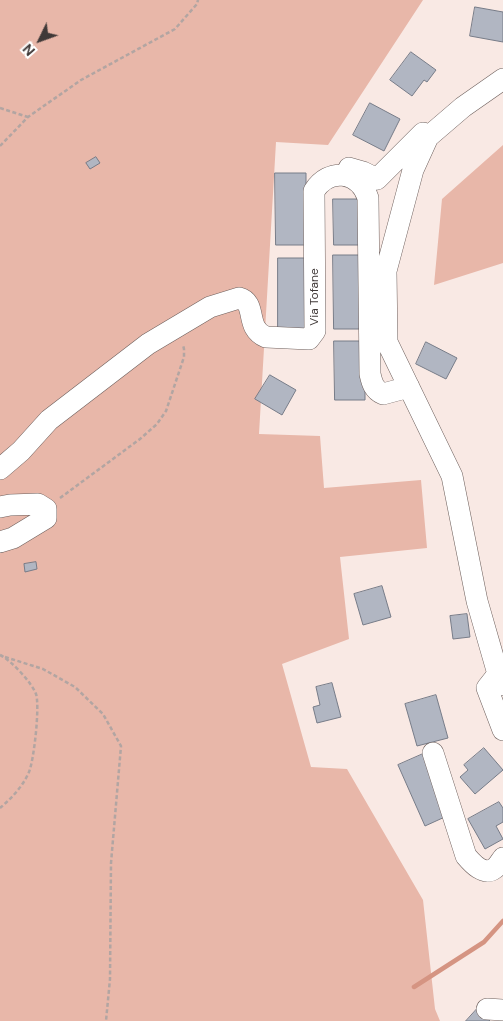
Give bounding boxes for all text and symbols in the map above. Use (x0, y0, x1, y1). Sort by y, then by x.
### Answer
north arrow (15, 15, 65, 65)
text: N (19, 40, 39, 60)
street label: Via Tofane (308, 268, 322, 326)

